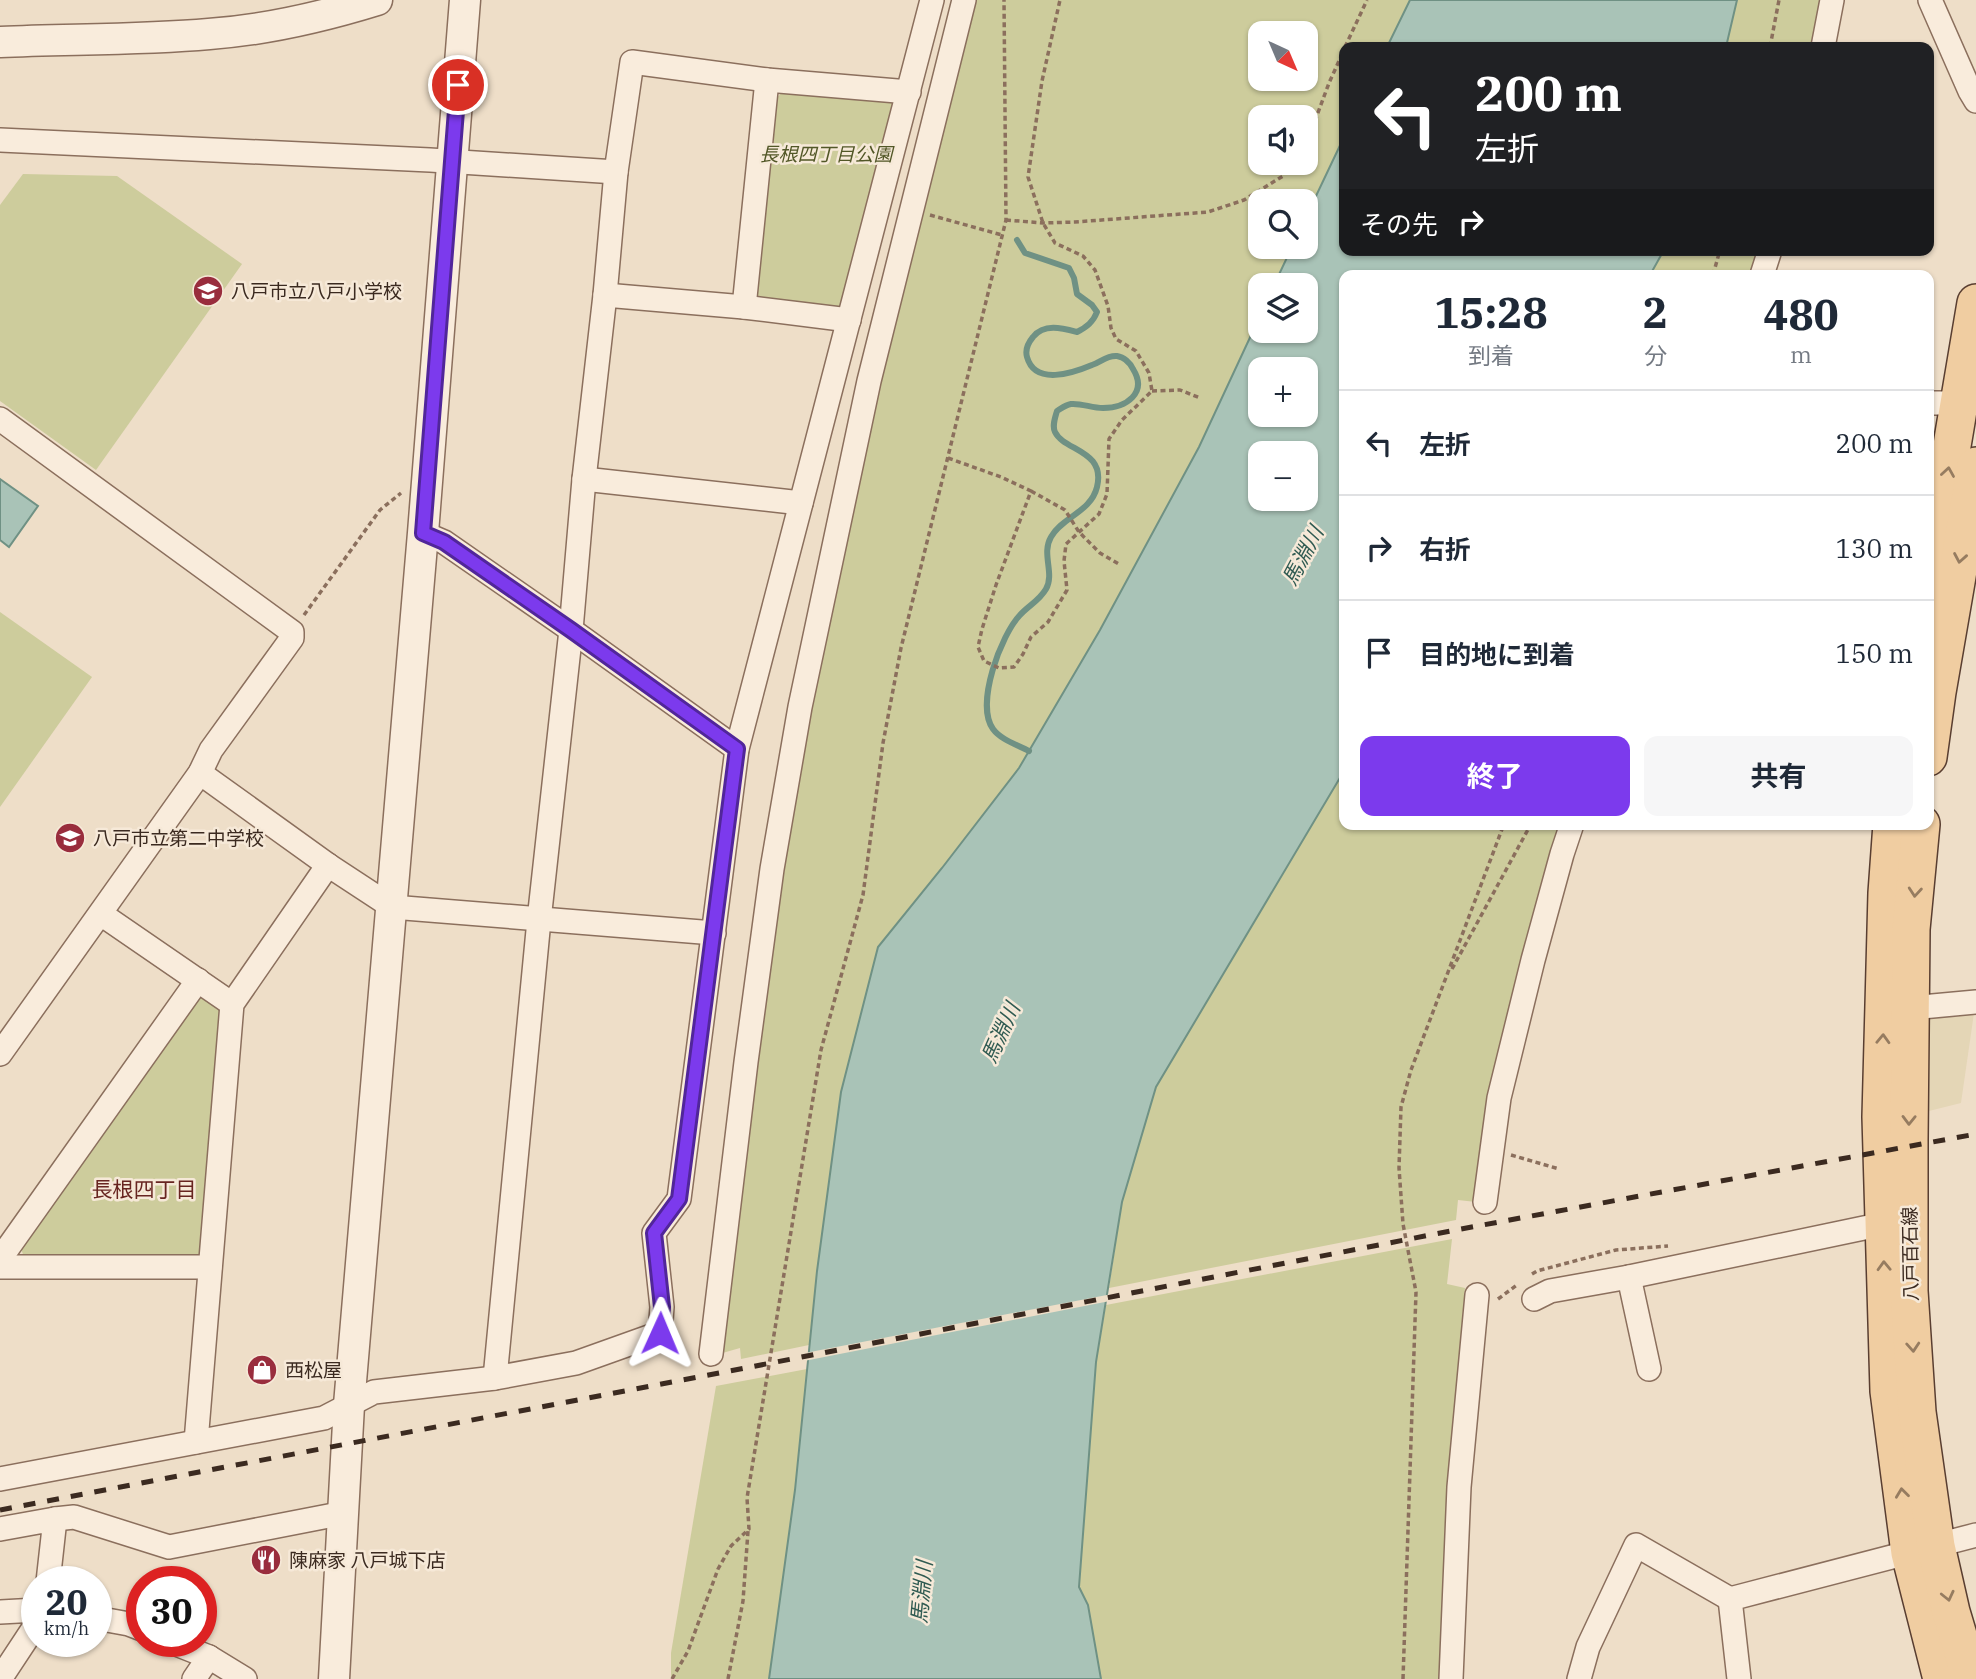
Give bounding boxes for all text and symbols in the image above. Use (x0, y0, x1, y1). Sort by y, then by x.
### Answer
north arrow (1248, 21, 1318, 91)
map controls (1248, 21, 1318, 511)
pin (428, 55, 488, 115)
text: 200 m (1475, 61, 1622, 124)
icon: arrive (439, 66, 477, 104)
icon: left (1360, 70, 1451, 161)
button: sound (1248, 105, 1318, 175)
text: 左折 (1475, 127, 1539, 169)
park label: 長根四丁目公園 (759, 142, 895, 166)
button: search (1248, 189, 1318, 259)
icon: right (1452, 203, 1490, 241)
text: その先 (1360, 207, 1438, 241)
button: layers (1248, 273, 1318, 343)
school or university icon: 八戸市立八戸小学校 (191, 274, 225, 308)
place label: 八戸市立八戸小学校 (231, 279, 402, 303)
text: 15:28 (1434, 285, 1548, 340)
text: 2 (1643, 285, 1668, 340)
text: 480 (1763, 287, 1839, 342)
text: m (1790, 339, 1812, 369)
text: 到着 (1468, 340, 1514, 370)
text: 分 (1644, 340, 1667, 370)
button: + (1248, 357, 1318, 427)
icon: left (1360, 424, 1398, 462)
text: 200 m (1835, 426, 1913, 460)
text: 左折 (1419, 427, 1471, 461)
button: − (1248, 441, 1318, 511)
one-way arrow (1940, 466, 1955, 478)
water label: 馬淵川 (1275, 519, 1330, 590)
icon: right (1360, 529, 1398, 567)
text: 130 m (1835, 531, 1913, 565)
text: 右折 (1419, 532, 1471, 566)
one-way arrow (1953, 552, 1968, 564)
icon: arrive (1360, 634, 1398, 672)
text: 150 m (1835, 636, 1913, 670)
text: 目的地に到着 (1419, 637, 1575, 671)
button: 終了 (1360, 736, 1630, 816)
button: 共有 (1644, 736, 1913, 816)
school or university icon: 八戸市立第二中学校 (53, 821, 87, 855)
place label: 八戸市立第二中学校 (93, 826, 264, 850)
one-way arrow (1907, 886, 1922, 898)
water label: 馬淵川 (974, 996, 1027, 1067)
one-way arrow (1875, 1033, 1890, 1044)
one-way arrow (1901, 1115, 1917, 1125)
district label: 長根四丁目 (92, 1175, 197, 1203)
street label: 八戸百石線 (1897, 1206, 1923, 1302)
one-way arrow (1877, 1260, 1892, 1271)
position arrow (623, 1296, 697, 1370)
one-way arrow (1905, 1342, 1920, 1353)
shop icon: 西松屋 (245, 1353, 279, 1387)
place label: 西松屋 (285, 1358, 342, 1382)
one-way arrow (1895, 1487, 1910, 1499)
restaurant icon: 陳麻家 八戸城下店 (249, 1543, 283, 1577)
place label: 陳麻家 八戸城下店 (289, 1548, 445, 1572)
water label: 馬淵川 (904, 1557, 938, 1625)
speed limit sign: 30 (126, 1566, 217, 1657)
text: 20 (45, 1579, 88, 1625)
one-way arrow (1940, 1590, 1954, 1602)
text: km/h (44, 1617, 89, 1640)

